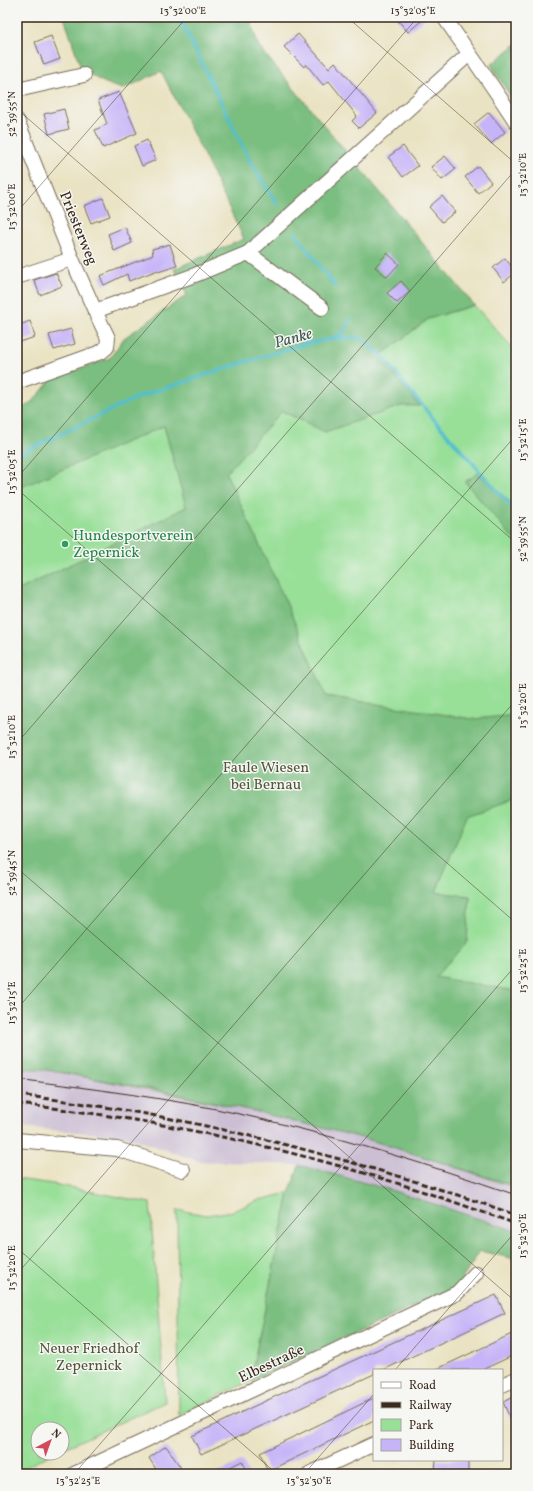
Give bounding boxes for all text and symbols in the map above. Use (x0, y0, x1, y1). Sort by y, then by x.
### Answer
text: 13°32'00"E (160, 4, 206, 18)
text: 13°32'05"E (391, 4, 436, 18)
text: 52°39'55"N (5, 90, 19, 137)
text: 13°32'10"E (516, 153, 530, 197)
text: 13°32'00"E (5, 184, 19, 230)
street label: Priesterweg (53, 189, 102, 269)
water label: Panke (272, 323, 315, 354)
text: 13°32'15"E (516, 418, 530, 462)
text: 13°32'05"E (5, 450, 19, 495)
text: 52°39'55"N (516, 515, 530, 562)
place label: Hundesportverein Zepernick (73, 526, 194, 564)
marker: Hundesportverein Zepernick (60, 539, 70, 549)
text: 13°32'20"E (516, 683, 530, 729)
text: 13°32'10"E (5, 715, 19, 759)
park label: Faule Wiesen bei Bernau (223, 758, 309, 796)
text: 52°39'45"N (5, 849, 19, 896)
text: 13°32'25"E (516, 949, 530, 993)
text: 13°32'15"E (5, 981, 19, 1025)
text: 13°32'30"E (516, 1213, 530, 1259)
text: 13°32'20"E (5, 1245, 19, 1291)
park label: Neuer Friedhof Zepernick (39, 1339, 141, 1377)
street label: Elbestraße (235, 1340, 308, 1389)
legend (373, 1369, 503, 1461)
text: Road (409, 1378, 436, 1394)
text: Railway (409, 1398, 452, 1414)
text: Park (409, 1418, 434, 1434)
north arrow (30, 1421, 70, 1461)
text: N (48, 1426, 64, 1443)
text: Building (409, 1438, 454, 1454)
text: 13°32'25"E (56, 1474, 100, 1488)
text: 13°32'30"E (286, 1474, 332, 1488)

